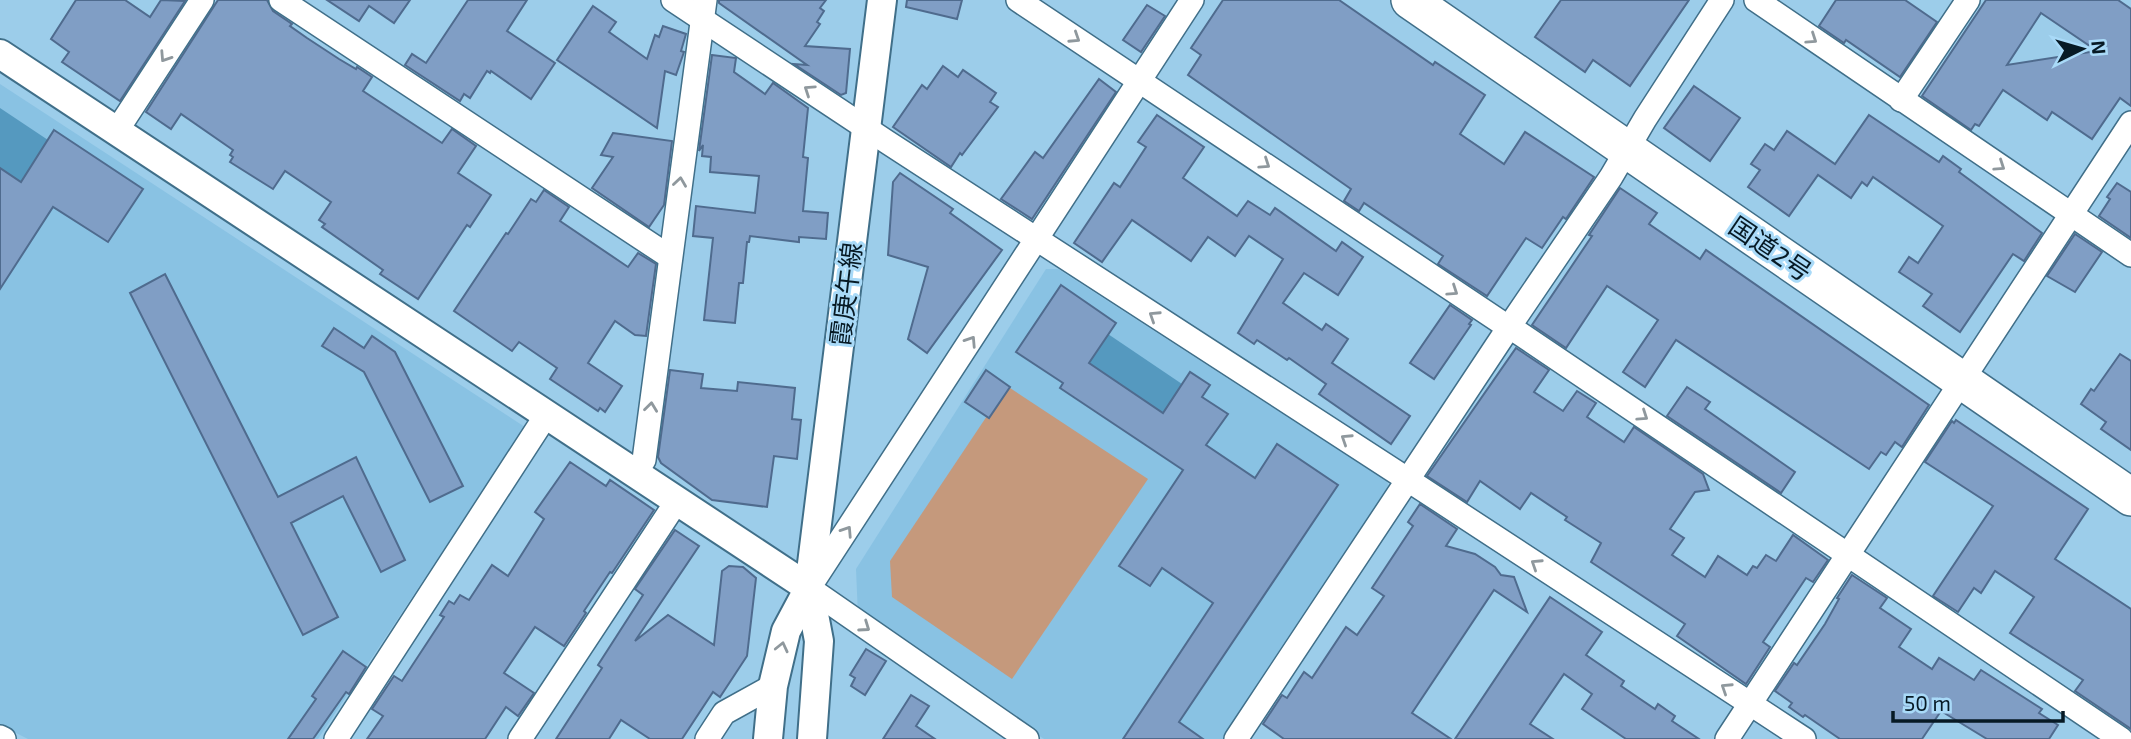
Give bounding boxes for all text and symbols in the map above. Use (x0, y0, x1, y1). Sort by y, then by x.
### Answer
north arrow (2047, 14, 2117, 84)
one-way arrow (1068, 29, 1081, 42)
one-way arrow (1804, 30, 1817, 43)
text: N (2087, 40, 2111, 55)
one-way arrow (161, 49, 173, 62)
one-way arrow (804, 86, 817, 99)
one-way arrow (1257, 156, 1270, 169)
one-way arrow (1992, 158, 2005, 170)
one-way arrow (673, 176, 688, 188)
street label: 国道2号 (1724, 209, 1818, 287)
street label: 霞庚午線 (823, 240, 867, 348)
one-way arrow (1446, 283, 1459, 296)
one-way arrow (1149, 311, 1162, 324)
one-way arrow (963, 336, 975, 349)
one-way arrow (643, 401, 658, 413)
one-way arrow (1636, 408, 1649, 421)
one-way arrow (1340, 434, 1353, 447)
one-way arrow (838, 526, 851, 539)
one-way arrow (1531, 559, 1544, 572)
one-way arrow (857, 619, 870, 631)
one-way arrow (774, 642, 788, 654)
scale bar (1893, 680, 2063, 724)
one-way arrow (1721, 684, 1734, 697)
text: 50 m (1904, 690, 1951, 715)

